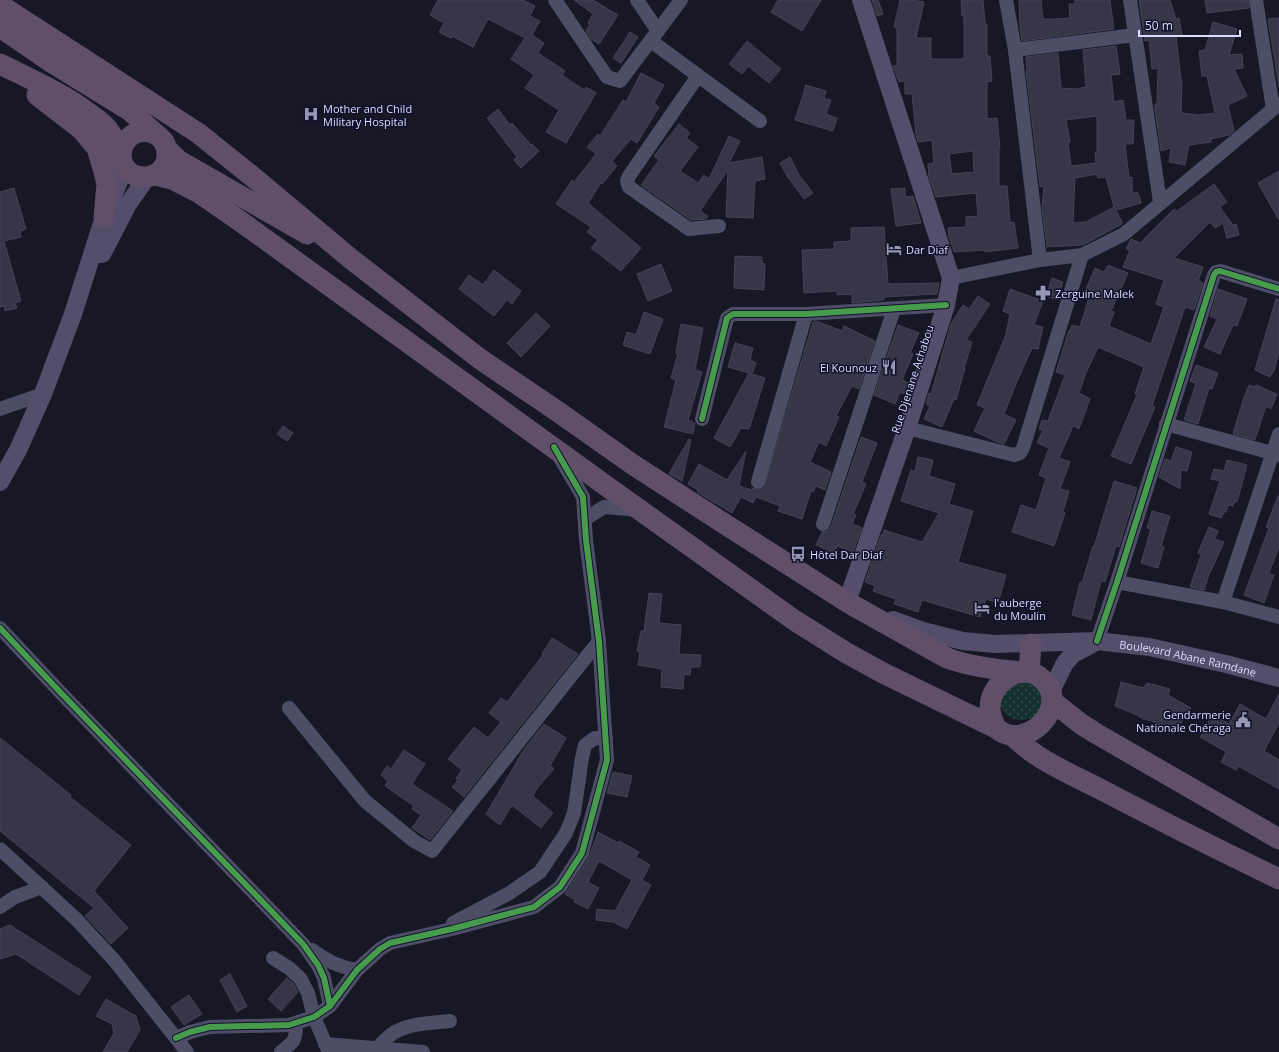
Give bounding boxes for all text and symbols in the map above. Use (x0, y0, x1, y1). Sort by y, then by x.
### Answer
scale bar (1139, 12, 1240, 38)
text: 50 m (1145, 17, 1173, 34)
place label: Mother and Child Military Hospital (323, 101, 412, 129)
hospital icon: Mother and Child Military Hospital (302, 105, 320, 123)
hotel icon: Dar Diaf (885, 240, 903, 258)
place label: Dar Diaf (906, 242, 949, 257)
pharmacy icon: Zerguine Malek (1034, 284, 1052, 302)
place label: Zerguine Malek (1055, 286, 1134, 301)
street label: Rue Djenane Achabou (887, 323, 937, 435)
restaurant icon: El Kounouz (880, 358, 898, 376)
place label: El Kounouz (820, 360, 877, 375)
bus stop icon: Hôtel Dar Diaf (789, 545, 807, 563)
place label: Hôtel Dar Diaf (810, 547, 884, 562)
place label: l'auberge du Moulin (994, 595, 1046, 623)
hotel icon: l'auberge du Moulin (973, 599, 991, 617)
street label: Boulevard Abane Ramdane (1119, 636, 1258, 679)
place label: Gendarmerie Nationale Chéraga (1136, 707, 1231, 735)
public building icon: Gendarmerie Nationale Chéraga (1234, 711, 1252, 729)

